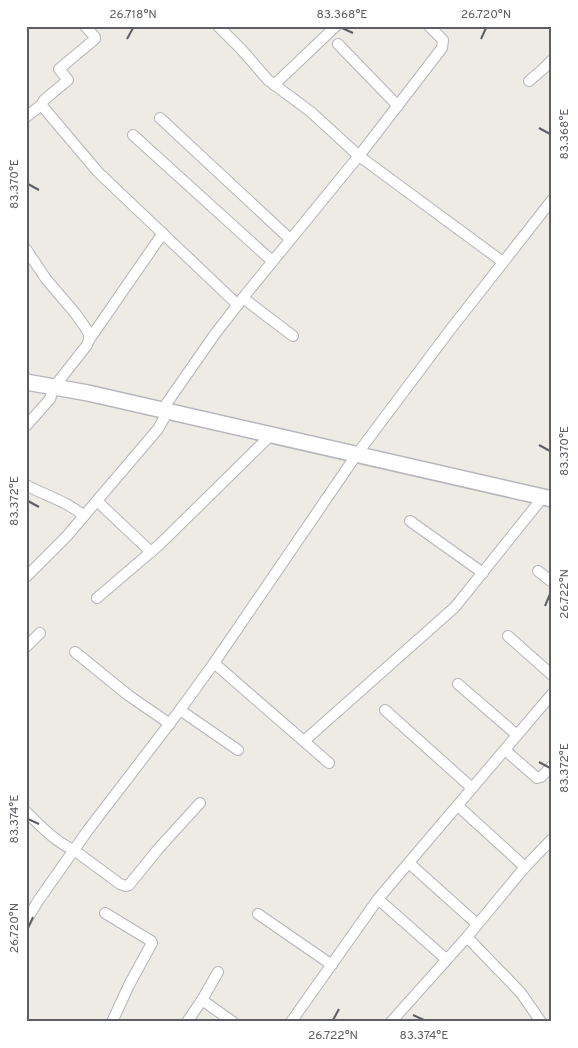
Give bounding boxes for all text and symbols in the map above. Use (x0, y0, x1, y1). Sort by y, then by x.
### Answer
text: 26.718°N (109, 7, 157, 23)
text: 83.368°E (316, 7, 368, 23)
text: 26.720°N (461, 7, 511, 23)
text: 83.368°E (557, 108, 573, 160)
text: 83.370°E (7, 159, 23, 209)
text: 83.370°E (557, 426, 573, 476)
text: 83.372°E (7, 476, 23, 526)
text: 26.722°N (557, 569, 573, 619)
text: 83.372°E (557, 743, 573, 793)
text: 83.374°E (7, 795, 23, 843)
text: 26.720°N (7, 903, 23, 953)
text: 26.722°N (308, 1028, 358, 1044)
text: 83.374°E (400, 1028, 448, 1044)

